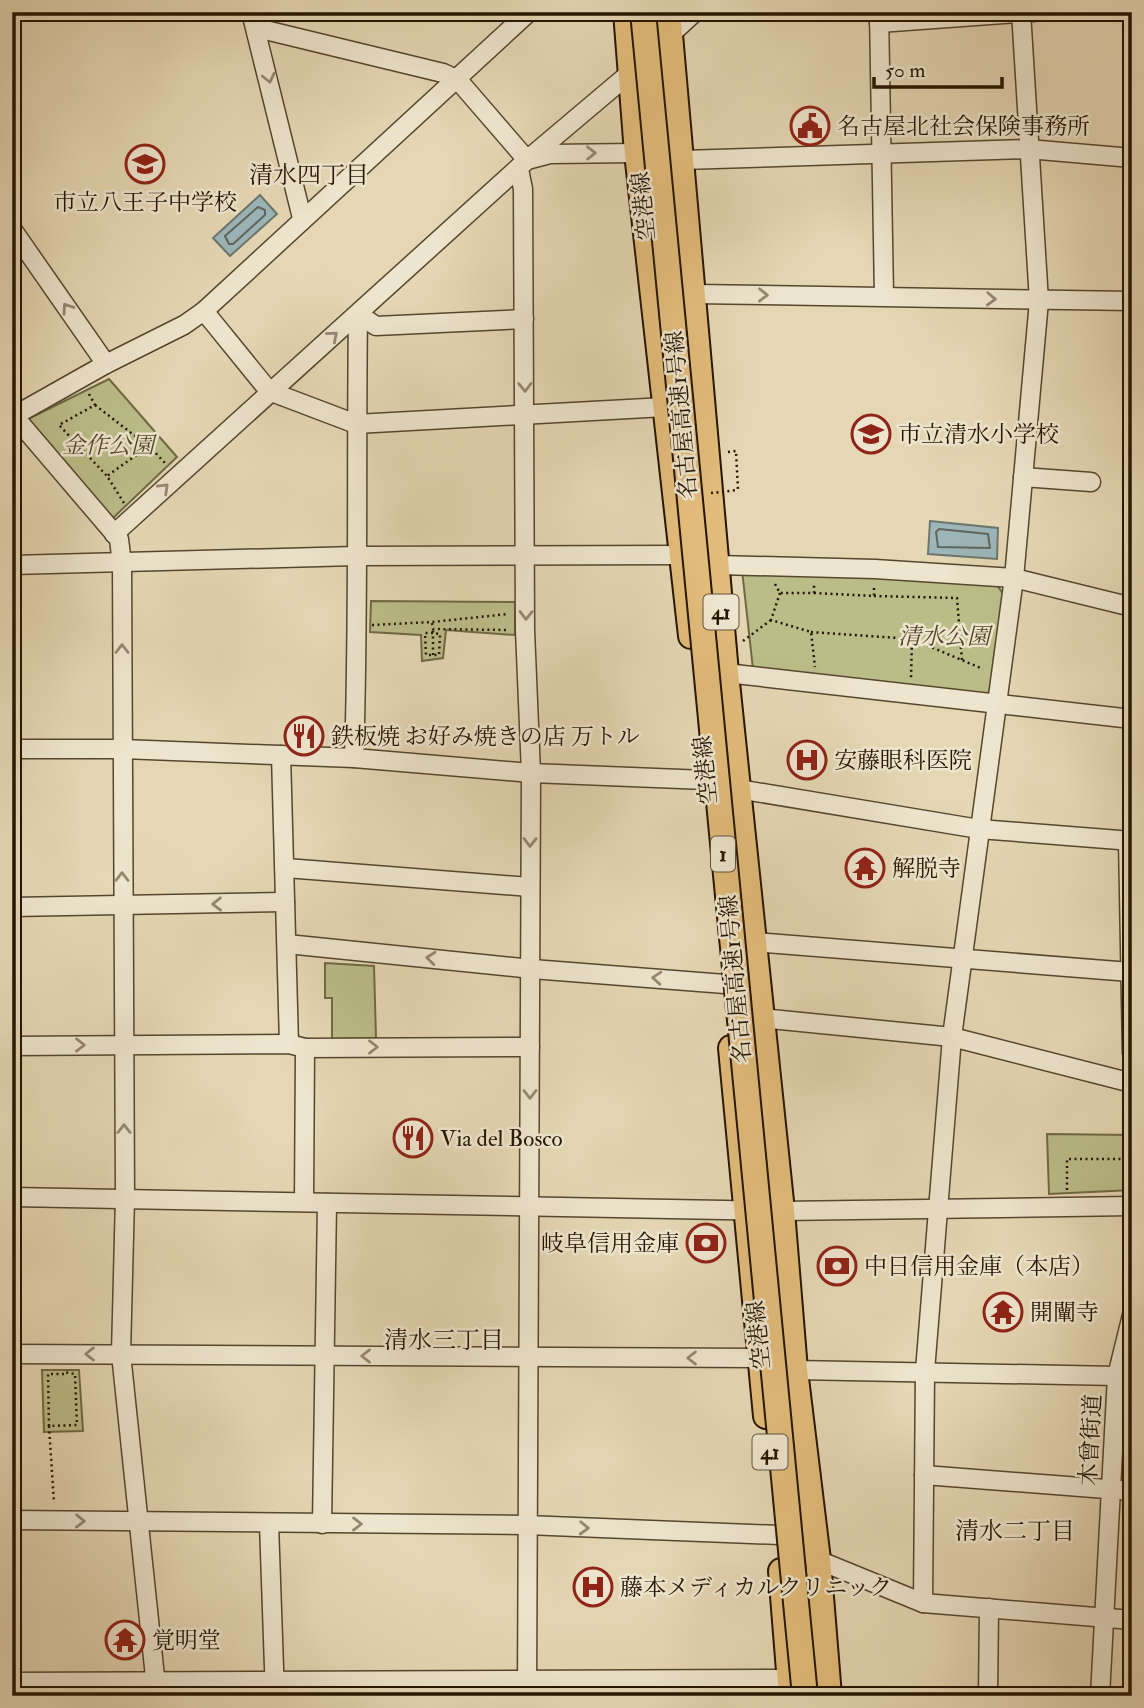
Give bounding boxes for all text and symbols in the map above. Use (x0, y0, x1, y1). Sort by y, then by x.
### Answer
scale bar (874, 46, 1002, 90)
text: 50 m (885, 57, 926, 84)
one-way arrow (260, 72, 275, 84)
public building icon: 名古屋北社会保険事務所 (789, 105, 831, 147)
place label: 名古屋北社会保険事務所 (837, 112, 1090, 141)
school or university icon: 市立八王子中学校 (124, 143, 166, 185)
one-way arrow (585, 146, 596, 161)
district label: 清水四丁目 (249, 160, 369, 191)
street label: 空港線 (625, 170, 662, 242)
place label: 市立八王子中学校 (53, 188, 237, 217)
one-way arrow (759, 287, 769, 303)
one-way arrow (986, 292, 997, 307)
one-way arrow (63, 303, 75, 316)
street label: 名古屋高速1号線 (660, 329, 703, 501)
one-way arrow (325, 332, 338, 344)
one-way arrow (518, 382, 533, 393)
school or university icon: 市立清水小学校 (850, 413, 892, 455)
place label: 市立清水小学校 (898, 420, 1059, 449)
park label: 金作公園 (62, 431, 158, 460)
one-way arrow (156, 483, 169, 496)
road number: 41 (704, 594, 738, 630)
one-way arrow (518, 609, 533, 620)
park label: 清水公園 (898, 622, 994, 651)
one-way arrow (114, 643, 130, 654)
restaurant icon: 鉄板焼 お好み焼きの店 万トル (283, 715, 325, 757)
place label: 鉄板焼 お好み焼きの店 万トル (331, 722, 640, 751)
street label: 空港線 (687, 734, 724, 806)
hospital icon: 安藤眼科医院 (786, 739, 828, 781)
place label: 安藤眼科医院 (834, 746, 972, 775)
road number: 1 (711, 836, 735, 872)
one-way arrow (522, 837, 538, 848)
temple icon: 解脱寺 (844, 847, 886, 889)
place label: 解脱寺 (892, 854, 961, 883)
one-way arrow (114, 871, 130, 881)
street label: 名古屋高速1号線 (714, 893, 757, 1065)
one-way arrow (211, 896, 222, 911)
one-way arrow (425, 951, 436, 966)
one-way arrow (651, 971, 662, 986)
one-way arrow (76, 1037, 86, 1053)
one-way arrow (368, 1039, 379, 1055)
one-way arrow (522, 1089, 538, 1100)
restaurant icon: Via del Bosco (392, 1117, 434, 1159)
one-way arrow (116, 1123, 132, 1133)
place label: Via del Bosco (440, 1124, 563, 1153)
bank icon: 岐阜信用金庫 (685, 1222, 727, 1264)
place label: 岐阜信用金庫 (541, 1229, 679, 1258)
bank icon: 中日信用金庫（本店） (816, 1245, 858, 1287)
place label: 中日信用金庫（本店） (864, 1252, 1094, 1281)
temple icon: 開闡寺 (982, 1291, 1024, 1333)
place label: 開闡寺 (1030, 1298, 1099, 1327)
street label: 空港線 (740, 1299, 777, 1371)
district label: 清水三丁目 (384, 1325, 504, 1356)
one-way arrow (84, 1346, 94, 1362)
one-way arrow (360, 1348, 371, 1364)
one-way arrow (686, 1350, 696, 1366)
street label: 木曾街道 (1074, 1393, 1107, 1487)
road number: 41 (752, 1434, 788, 1470)
one-way arrow (76, 1513, 86, 1529)
one-way arrow (352, 1516, 363, 1532)
district label: 清水二丁目 (955, 1516, 1075, 1547)
one-way arrow (579, 1520, 590, 1535)
hospital icon: 藤本メディカルクリニック (572, 1566, 614, 1608)
place label: 藤本メディカルクリニック (620, 1573, 892, 1602)
temple icon: 覚明堂 (104, 1619, 146, 1661)
place label: 覚明堂 (152, 1626, 221, 1655)

